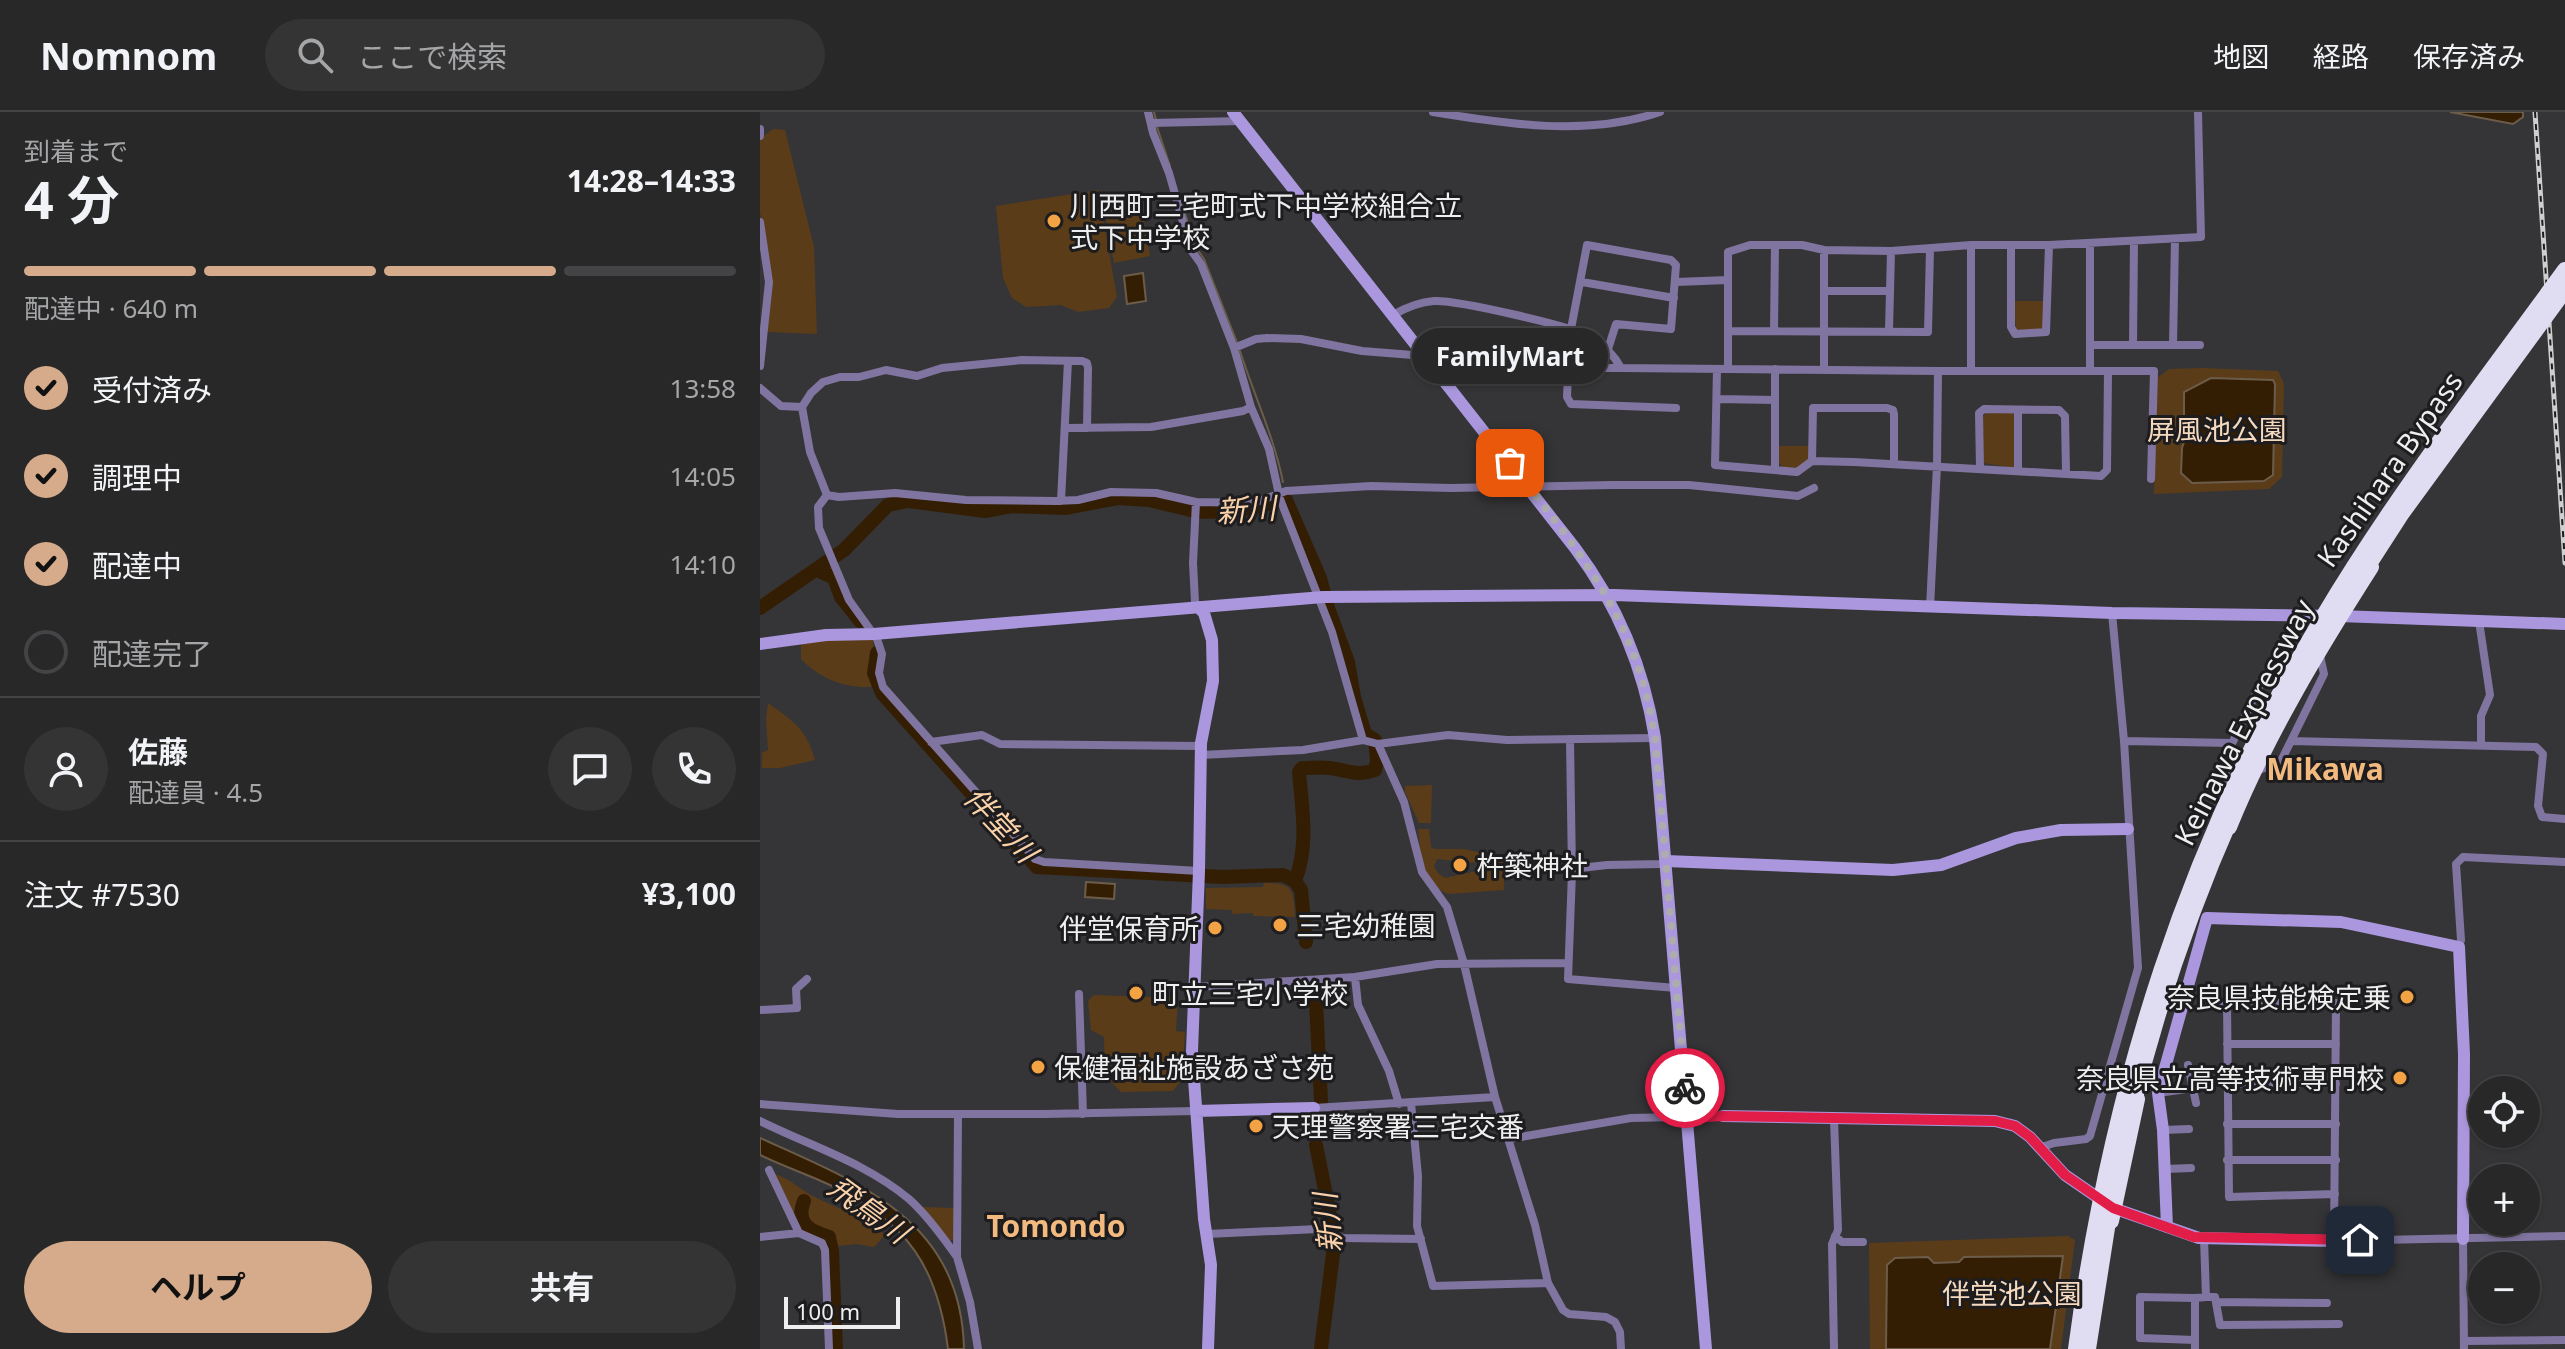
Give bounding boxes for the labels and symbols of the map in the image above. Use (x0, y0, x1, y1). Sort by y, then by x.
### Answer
place label: 川西町三宅町式下中学校組合立 式下中学校 (1070, 186, 1462, 256)
marker: 川西町三宅町式下中学校組合立 式下中学校 (1045, 212, 1063, 230)
callout: FamilyMart (1412, 327, 1608, 383)
street label: Kashihara Bypass (2307, 364, 2471, 574)
park label: 屏風池公園 (2147, 410, 2287, 448)
pin (1476, 429, 1544, 497)
water label: 新川 (1215, 486, 1280, 532)
street label: Keinawa Expressway (2164, 592, 2322, 852)
district label: Mikawa (2266, 748, 2384, 789)
water label: 伴堂川 (955, 777, 1049, 873)
place label: 杵築神社 (1476, 846, 1588, 884)
marker: 杵築神社 (1451, 856, 1469, 874)
place label: 三宅幼稚園 (1296, 906, 1436, 944)
place label: 伴堂保育所 (1059, 909, 1199, 947)
marker: 三宅幼稚園 (1271, 916, 1289, 934)
marker: 伴堂保育所 (1206, 919, 1224, 937)
place label: 町立三宅小学校 (1152, 974, 1348, 1012)
place label: 奈良県技能検定乗 (2167, 978, 2391, 1016)
marker: 町立三宅小学校 (1127, 984, 1145, 1002)
marker: 奈良県技能検定乗 (2398, 988, 2416, 1006)
place label: 保健福祉施設あざさ苑 (1054, 1048, 1334, 1086)
courier (1645, 1048, 1725, 1128)
marker: 保健福祉施設あざさ苑 (1029, 1058, 1047, 1076)
place label: 奈良県立高等技術専門校 (2076, 1059, 2384, 1097)
marker: 奈良県立高等技術専門校 (2391, 1069, 2409, 1087)
place label: 天理警察署三宅交番 (1272, 1107, 1524, 1145)
marker: 天理警察署三宅交番 (1247, 1117, 1265, 1135)
water label: 飛鳥川 (821, 1166, 920, 1254)
water label: 新川 (1303, 1188, 1351, 1255)
district label: Tomondo (986, 1205, 1126, 1246)
pin (2326, 1206, 2394, 1274)
park label: 伴堂池公園 (1942, 1274, 2082, 1312)
scale bar (784, 1293, 900, 1329)

